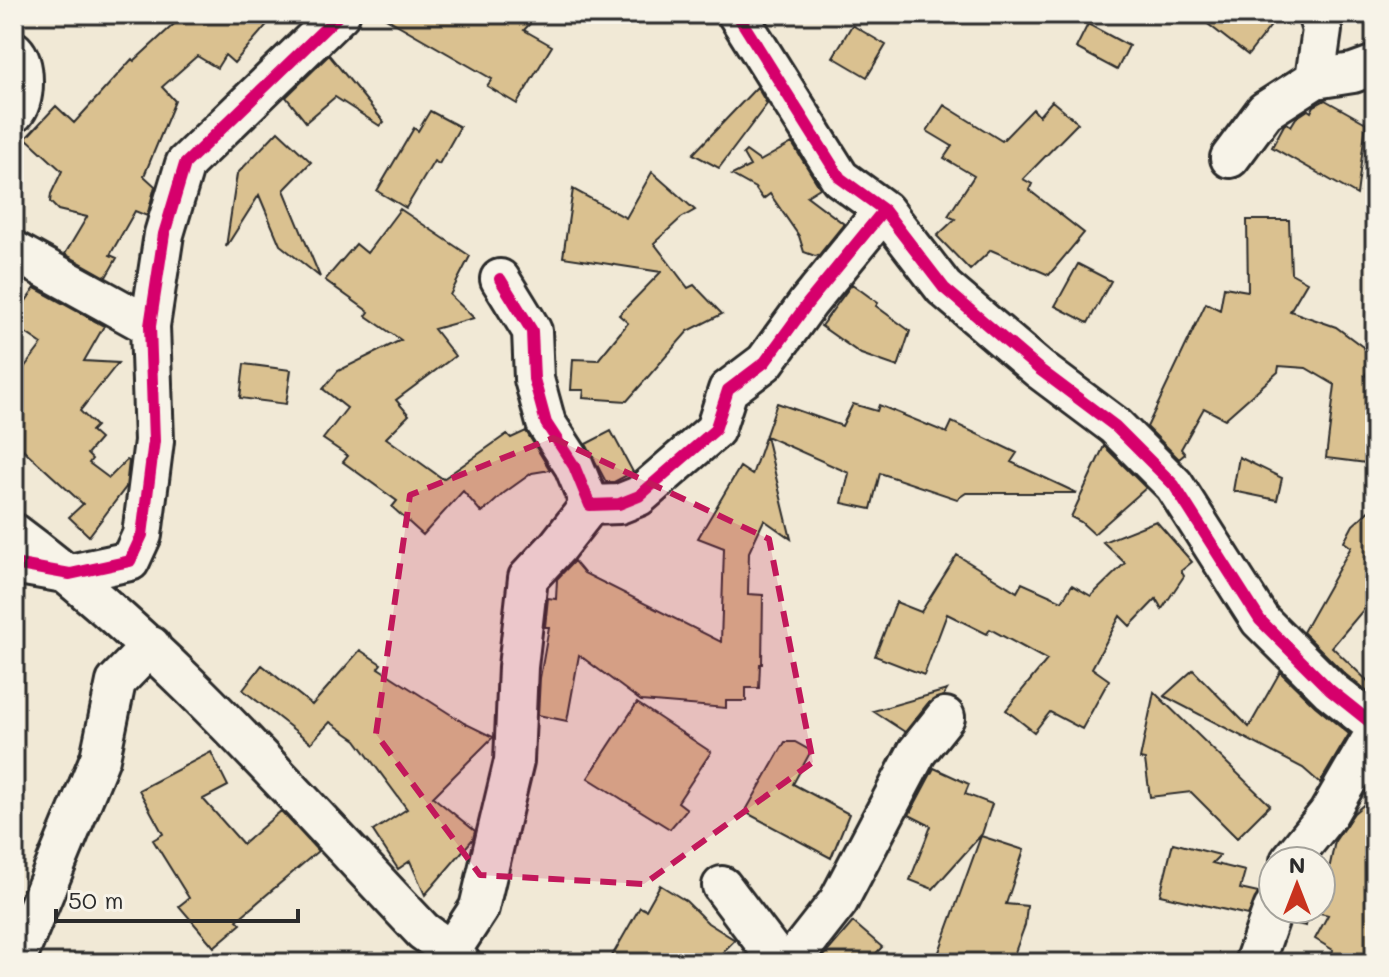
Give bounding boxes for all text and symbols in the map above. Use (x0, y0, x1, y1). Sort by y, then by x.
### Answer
north arrow (1257, 845, 1337, 925)
text: N (1289, 850, 1305, 879)
scale bar (56, 873, 298, 923)
text: 50 m (68, 884, 124, 915)

